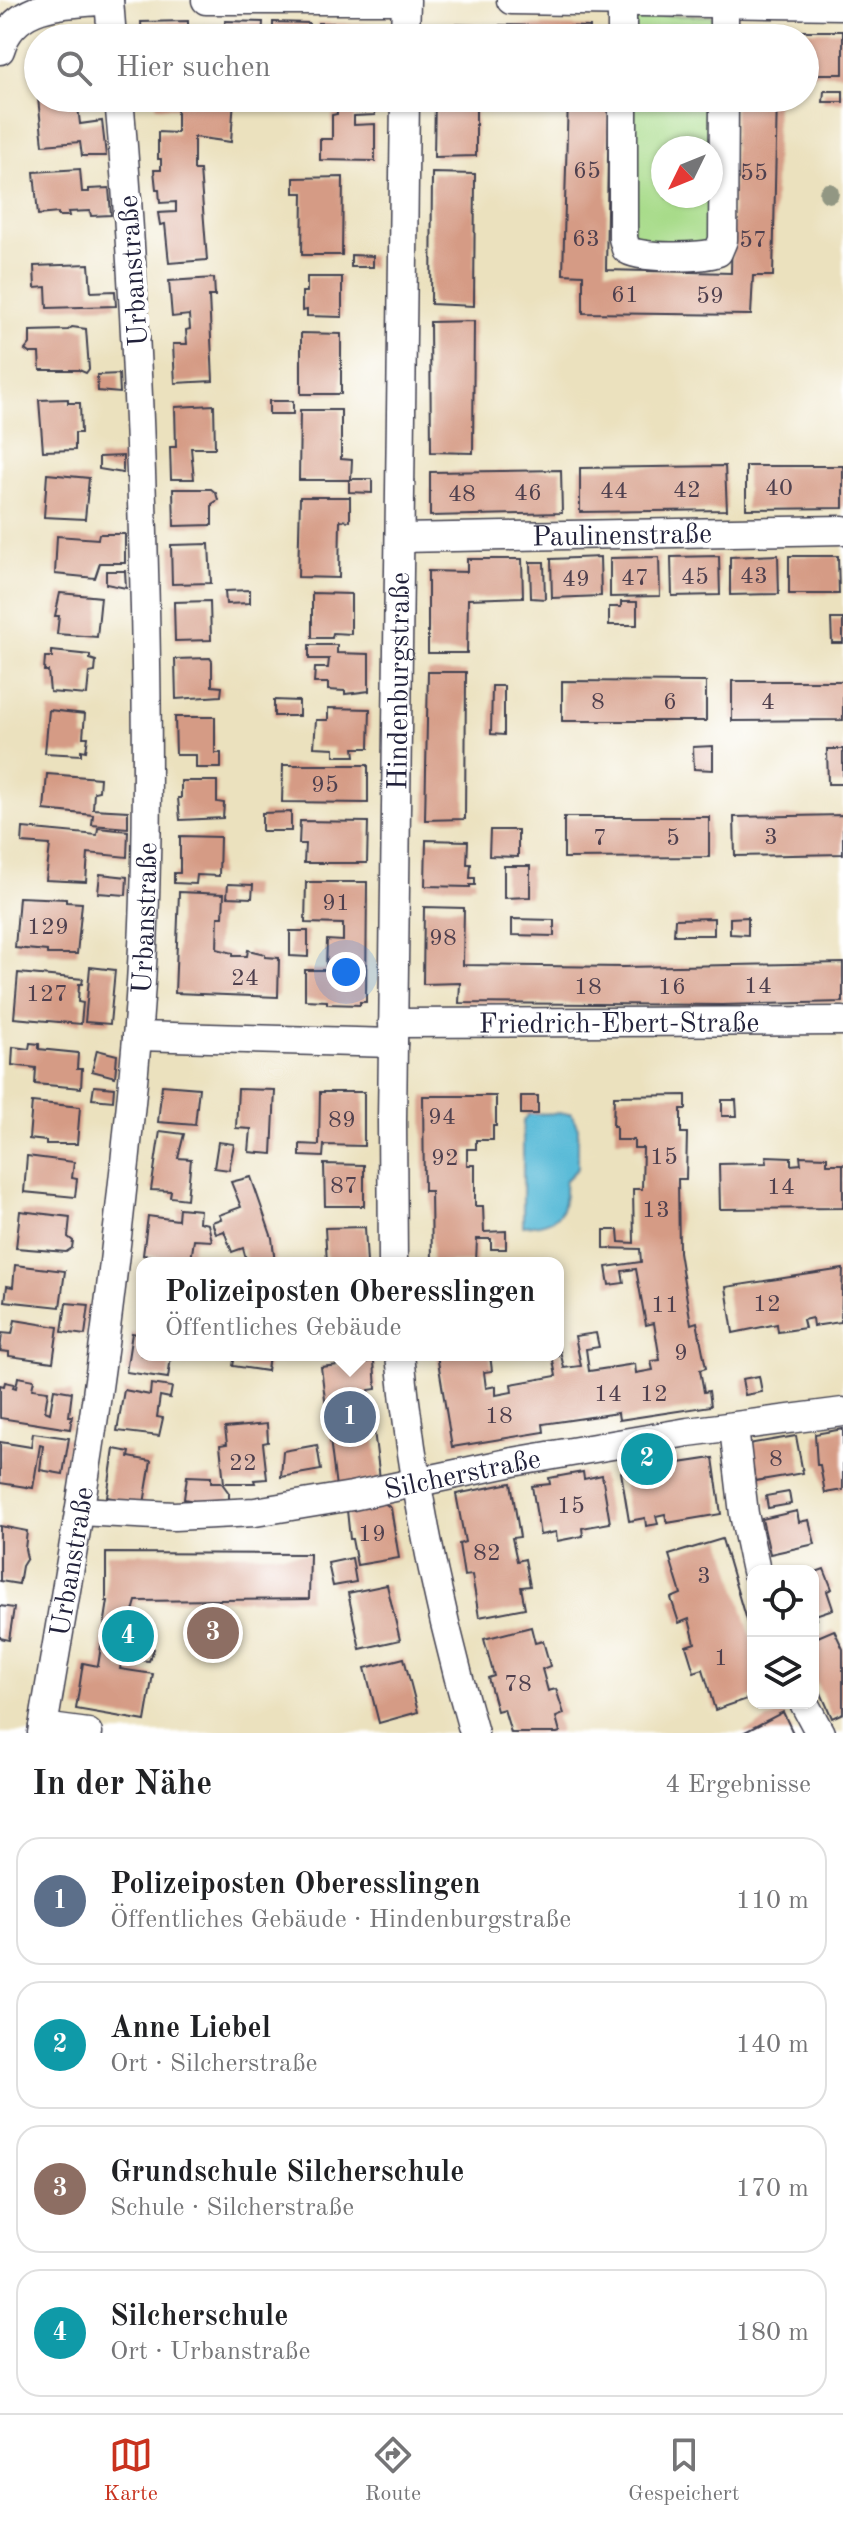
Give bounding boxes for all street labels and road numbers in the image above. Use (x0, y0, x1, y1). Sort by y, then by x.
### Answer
street label: Urbanstraße (116, 194, 154, 347)
street label: Paulinenstraße (532, 521, 712, 553)
street label: Hindenburgstraße (385, 572, 416, 790)
street label: Urbanstraße (129, 842, 163, 995)
street label: Friedrich-Ebert-Straße (479, 1010, 759, 1040)
street label: Silcherstraße (382, 1447, 543, 1506)
street label: Urbanstraße (47, 1485, 100, 1639)

